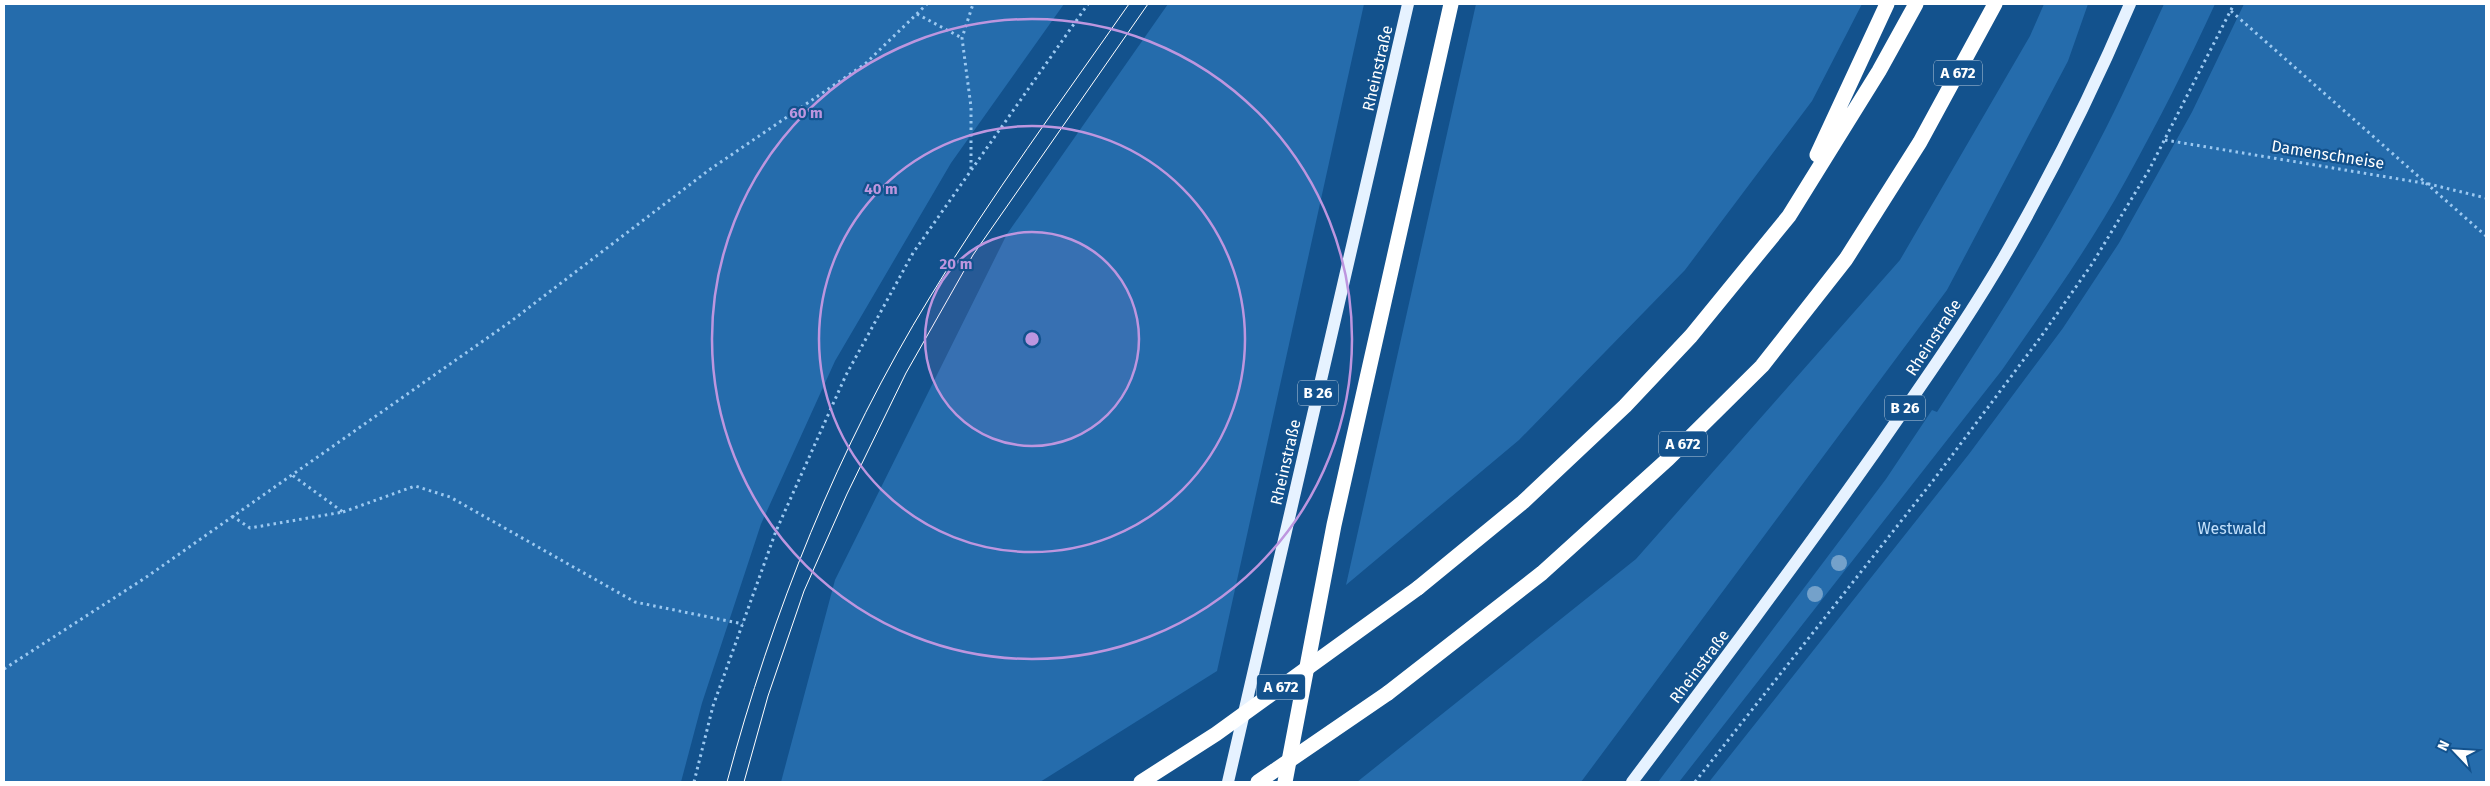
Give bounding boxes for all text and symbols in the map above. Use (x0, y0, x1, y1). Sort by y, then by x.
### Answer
street label: Rheinstraße (1358, 23, 1397, 113)
road number: A 672 (1934, 60, 1982, 86)
text: 60 m (789, 104, 823, 122)
street label: Damenschneise (2270, 136, 2386, 173)
text: 40 m (864, 180, 898, 198)
text: 20 m (940, 255, 972, 273)
street label: Rheinstraße (1902, 295, 1965, 379)
centre of rings (1023, 330, 1041, 348)
road number: B 26 (1298, 380, 1338, 406)
road number: B 26 (1885, 396, 1925, 420)
street label: Rheinstraße (1266, 417, 1305, 507)
road number: A 672 (1659, 432, 1707, 456)
park label: Westwald (2197, 519, 2267, 538)
street label: Rheinstraße (1665, 626, 1733, 707)
road number: A 672 (1257, 674, 1305, 700)
north arrow (2430, 726, 2480, 776)
text: N (2434, 738, 2453, 754)

